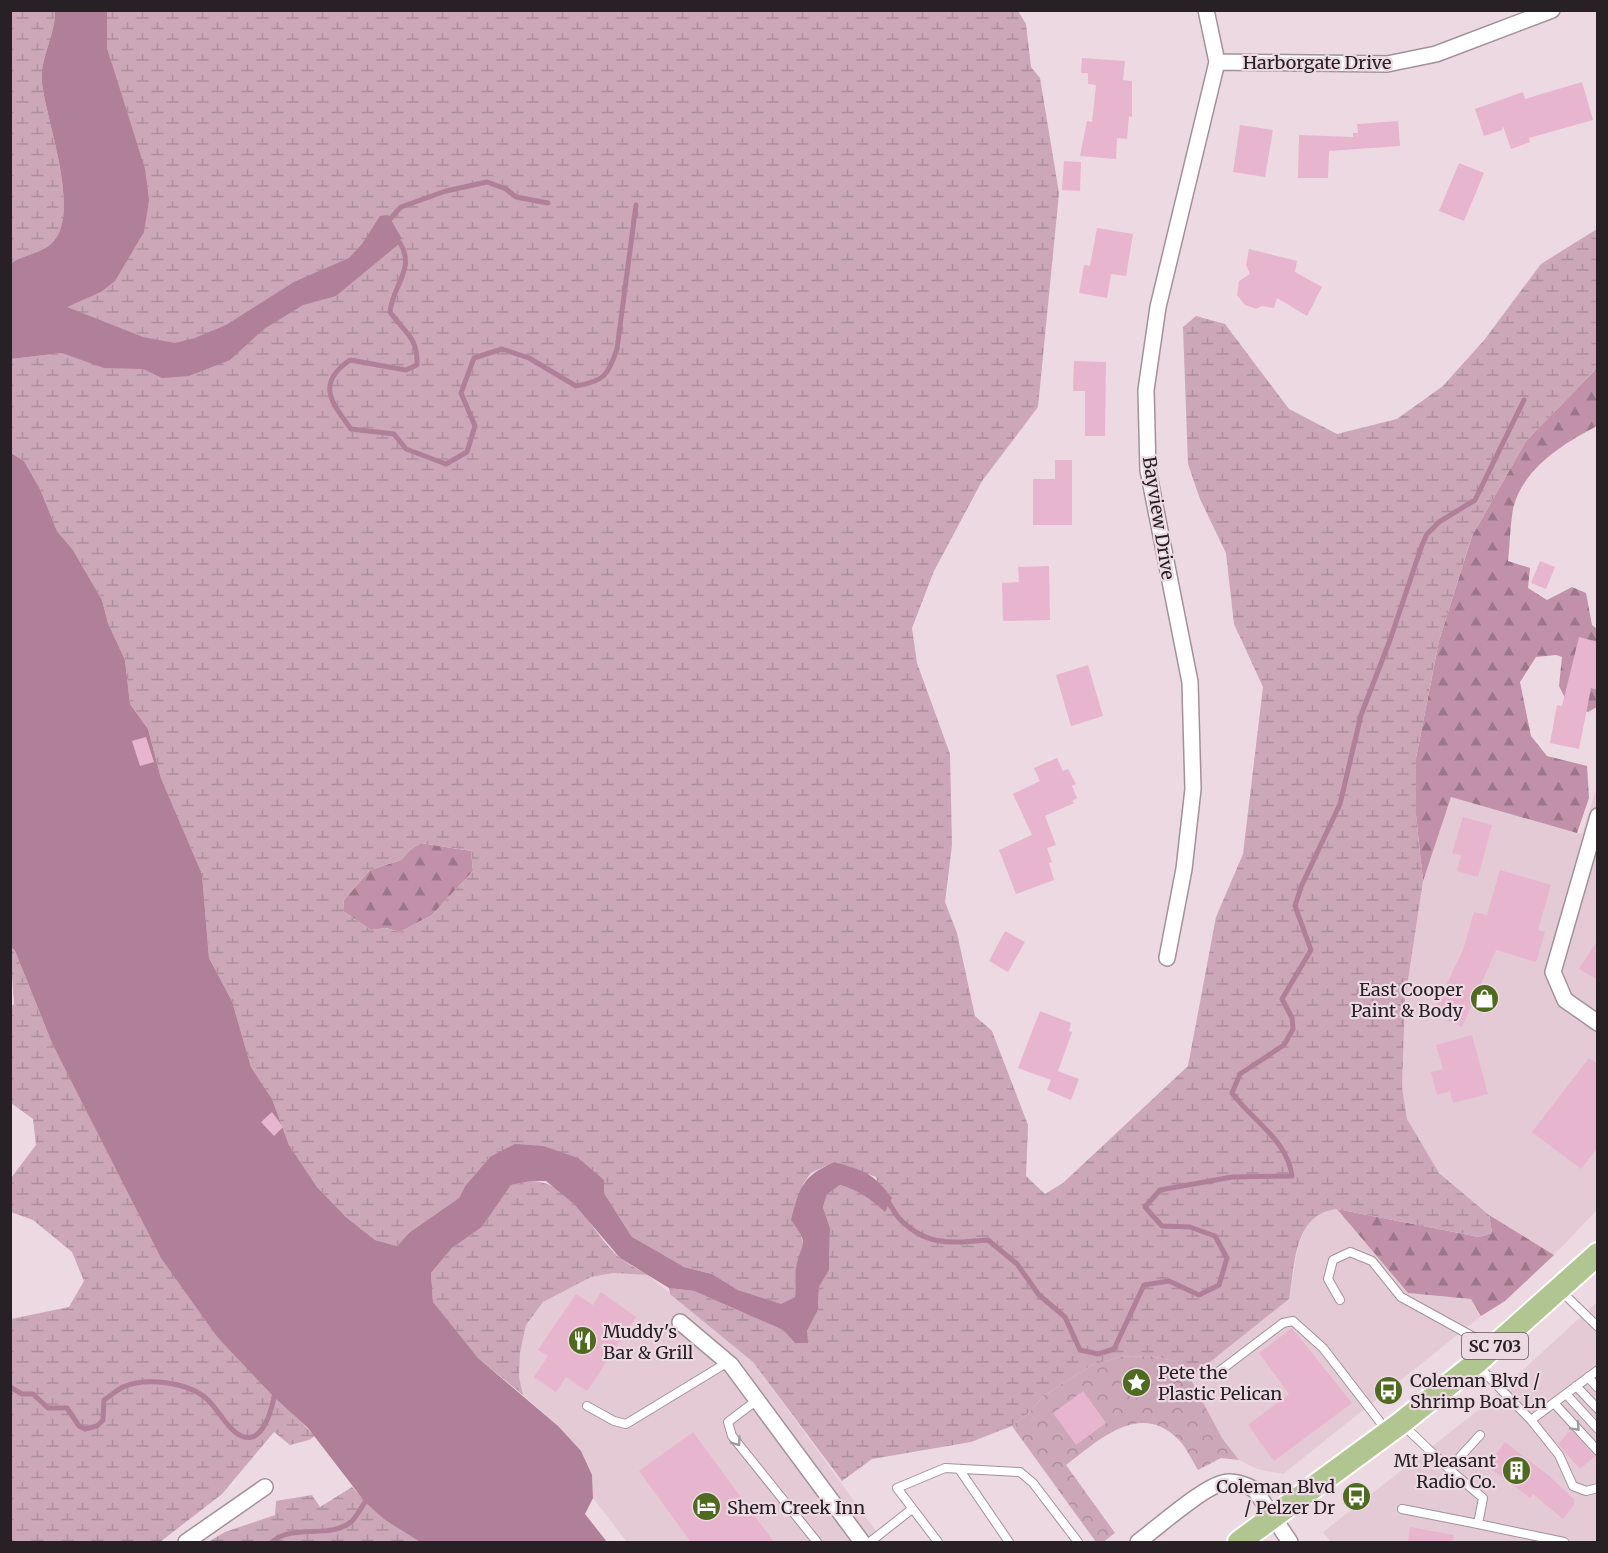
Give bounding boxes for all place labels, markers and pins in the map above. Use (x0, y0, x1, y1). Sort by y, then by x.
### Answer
place label: East Cooper Paint & Body (1351, 978, 1464, 1022)
shop icon: East Cooper Paint & Body (1468, 983, 1500, 1015)
place label: Muddy's Bar & Grill (603, 1320, 694, 1364)
restaurant icon: Muddy's Bar & Grill (566, 1325, 598, 1357)
place label: Pete the Plastic Pelican (1158, 1361, 1282, 1405)
place icon: Pete the Plastic Pelican (1121, 1366, 1153, 1398)
place label: Coleman Blvd / Shrimp Boat Ln (1410, 1369, 1546, 1413)
bus stop icon: Coleman Blvd / Shrimp Boat Ln (1373, 1374, 1405, 1406)
place label: Mt Pleasant Radio Co. (1394, 1449, 1496, 1493)
building icon: Mt Pleasant Radio Co. (1501, 1454, 1533, 1486)
place label: Coleman Blvd / Pelzer Dr (1216, 1475, 1335, 1519)
bus stop icon: Coleman Blvd / Pelzer Dr (1340, 1480, 1372, 1512)
hotel icon: Shem Creek Inn (690, 1491, 722, 1523)
place label: Shem Creek Inn (727, 1496, 865, 1519)

